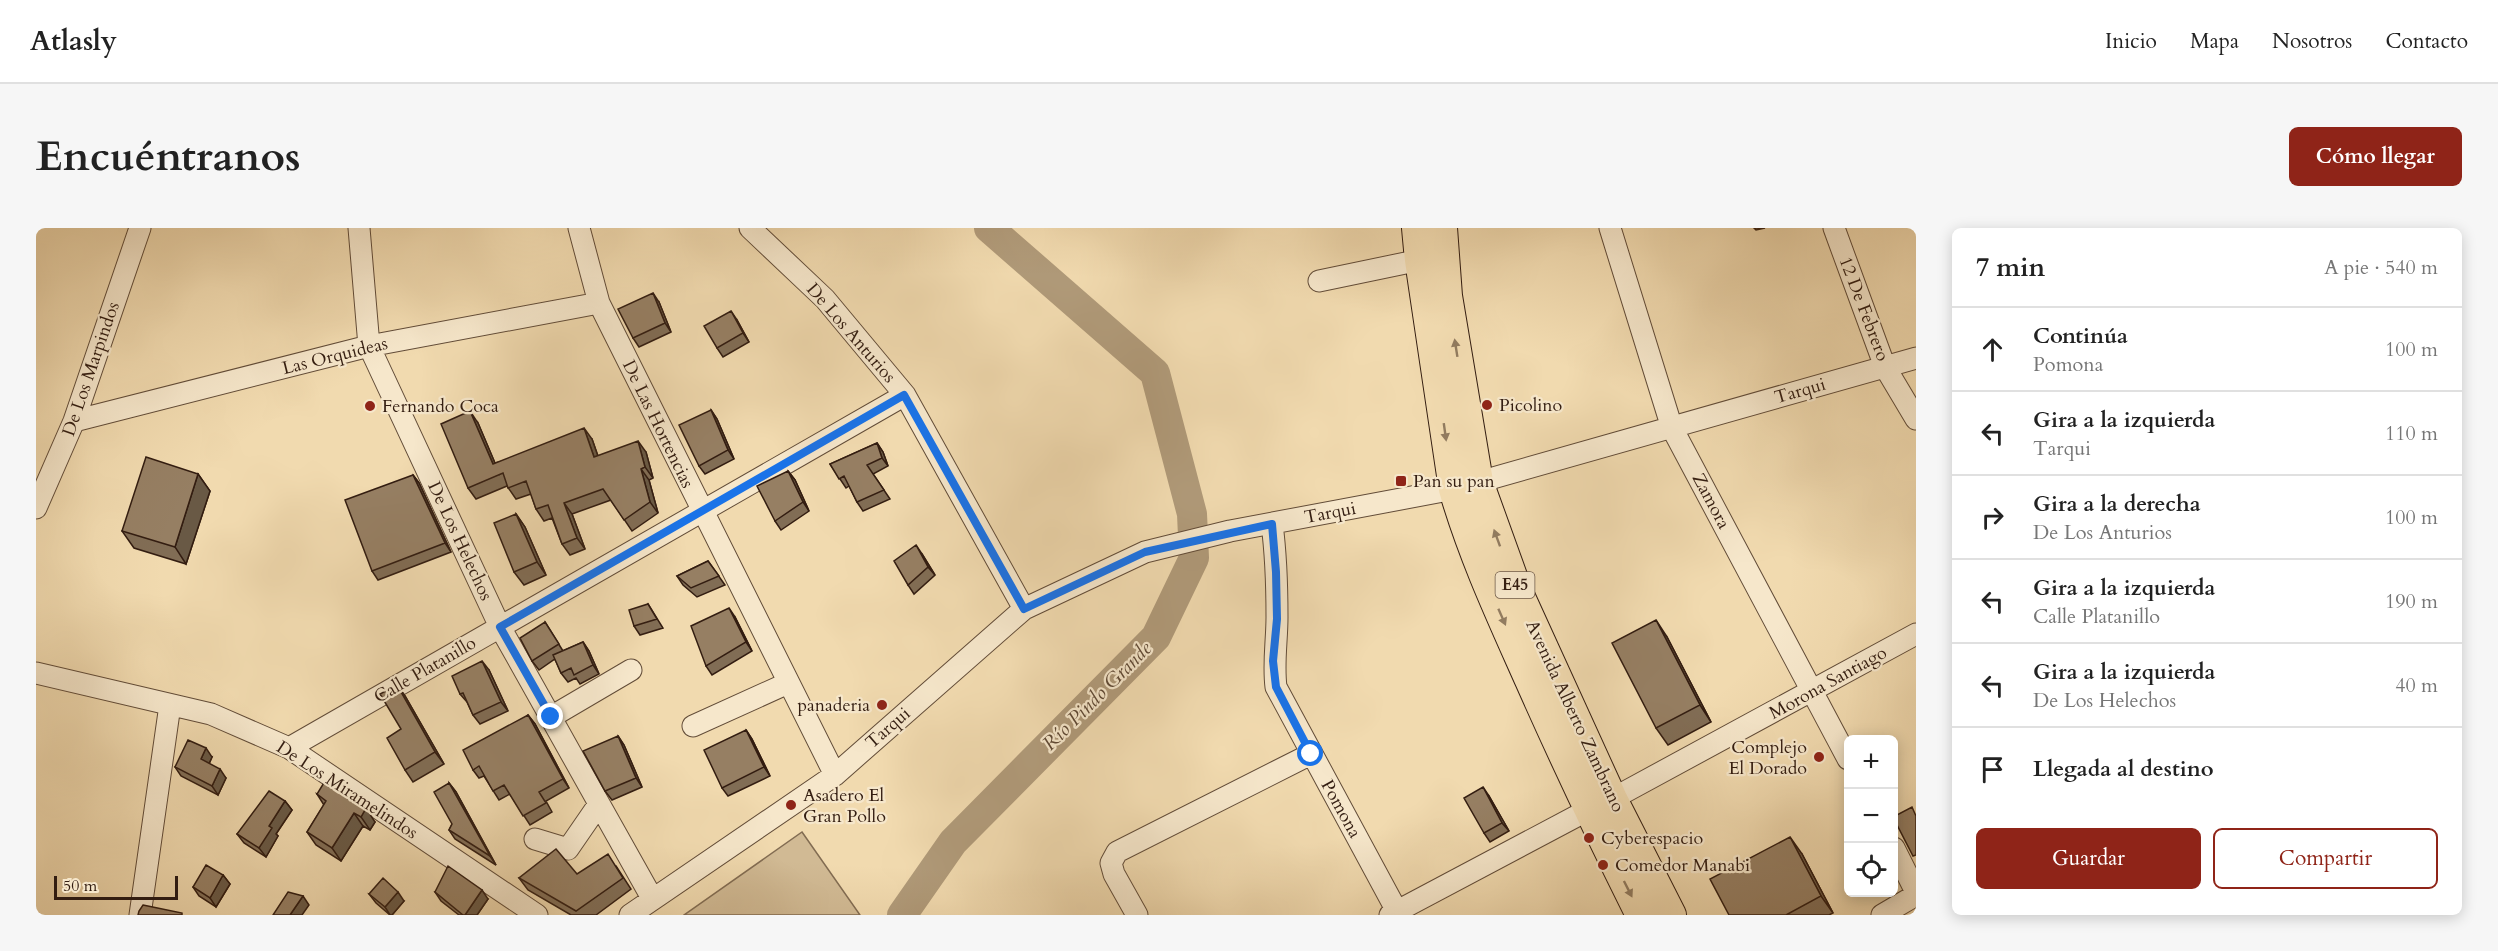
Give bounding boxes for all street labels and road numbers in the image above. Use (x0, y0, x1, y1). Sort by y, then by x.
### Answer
street label: 12 De Febrero (1833, 253, 1895, 365)
street label: De Los Anturios (801, 278, 901, 388)
street label: De Los Marpindos (56, 298, 126, 440)
street label: Las Orquideas (280, 331, 390, 381)
street label: De Las Hortencias (616, 356, 700, 492)
street label: Tarqui (1772, 372, 1828, 410)
street label: Zamora (1686, 469, 1736, 534)
street label: De Los Helechos (421, 477, 499, 605)
street label: Tarqui (1302, 496, 1358, 530)
road number: E45 (1496, 572, 1534, 598)
street label: Avenida Alberto Zambrano (1519, 616, 1631, 816)
street label: Calle Platanillo (369, 630, 481, 709)
street label: Morona Santiago (1765, 640, 1892, 726)
street label: Tarqui (860, 701, 916, 755)
street label: De Los Miramelindos (271, 735, 423, 845)
street label: Pomona (1315, 775, 1367, 843)

